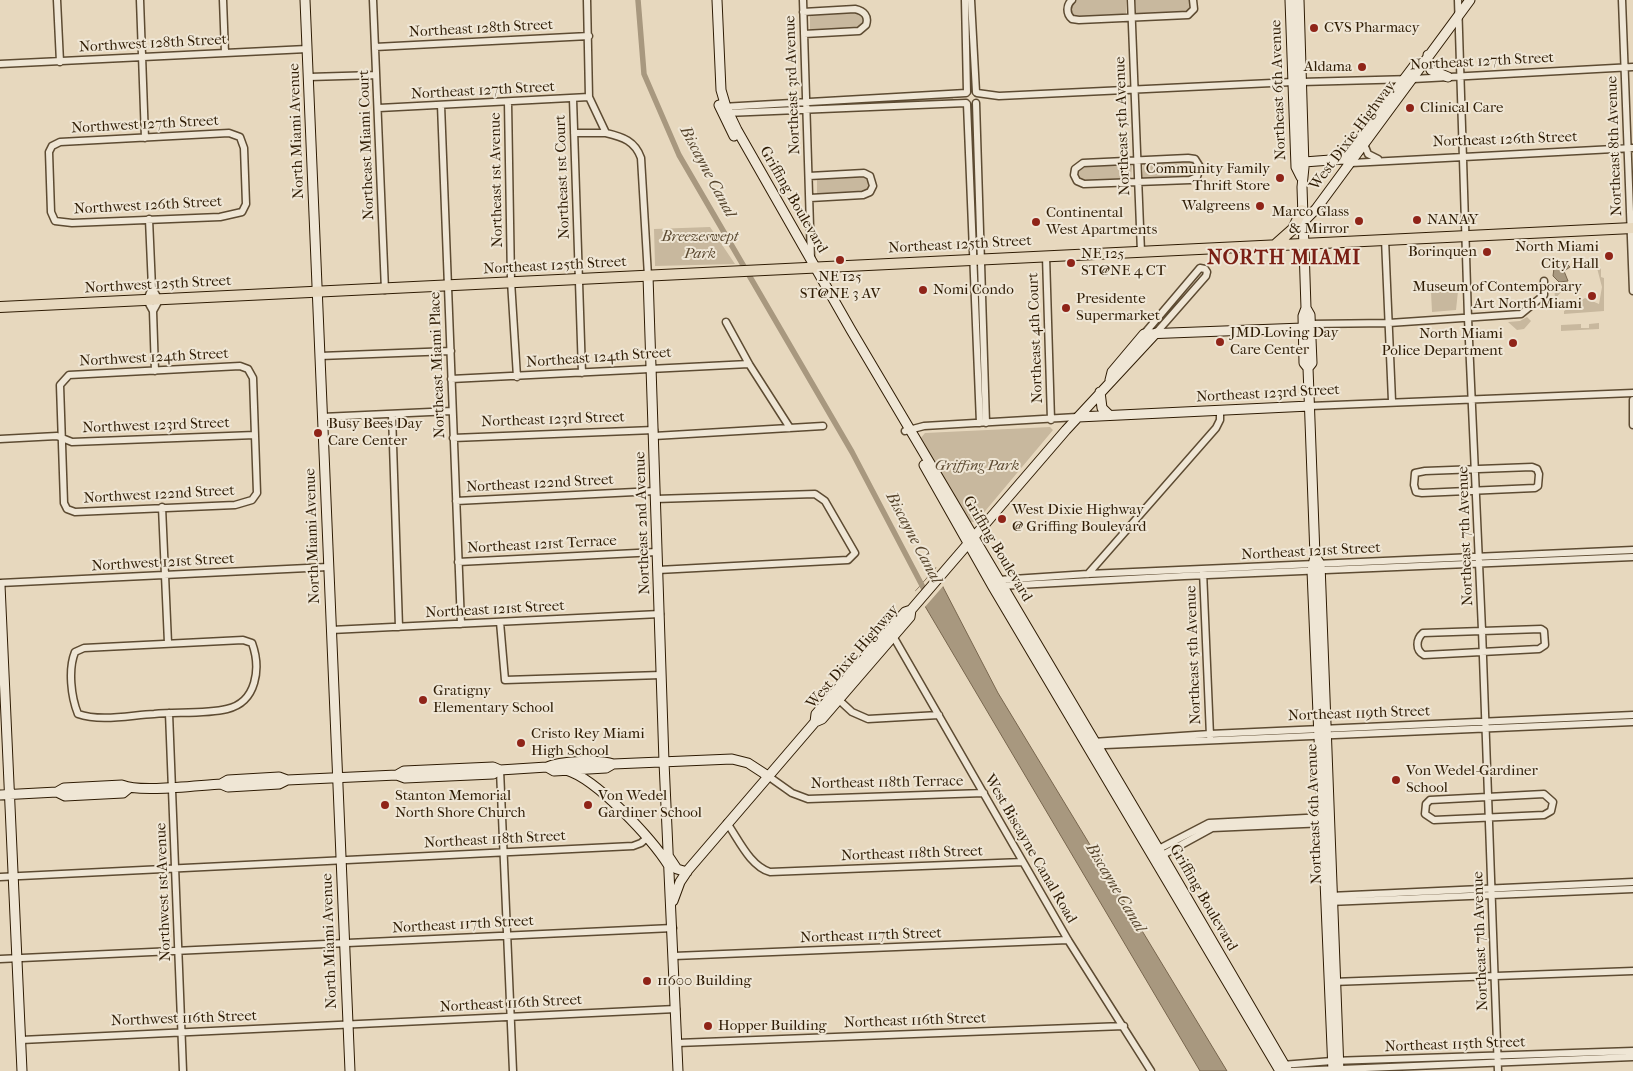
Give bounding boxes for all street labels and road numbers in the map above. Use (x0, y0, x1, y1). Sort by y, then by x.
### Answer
street label: Northeast 3rd Avenue (782, 15, 804, 155)
street label: Northeast 128th Street (408, 16, 554, 42)
street label: Northeast 6th Avenue (1268, 19, 1290, 161)
street label: Northwest 128th Street (79, 31, 227, 57)
street label: Northeast 127th Street (1410, 49, 1554, 75)
street label: Northeast 5th Avenue (1112, 56, 1134, 196)
street label: North Miami Avenue (286, 63, 308, 199)
street label: Northeast Miami Court (355, 70, 379, 220)
street label: Northeast 8th Avenue (1604, 76, 1626, 216)
street label: Northeast 127th Street (411, 78, 555, 104)
street label: West Dixie Highway (1306, 78, 1400, 194)
street label: Northwest 127th Street (71, 112, 219, 138)
street label: Northeast 1st Avenue (487, 112, 507, 248)
street label: Northeast 1st Court (552, 114, 574, 240)
street label: Northeast 126th Street (1432, 128, 1578, 152)
street label: Griffing Boulevard (755, 143, 831, 257)
street label: Northwest 126th Street (73, 193, 223, 219)
street label: Northeast 125th Street (888, 232, 1032, 258)
street label: Northeast 125th Street (483, 253, 627, 279)
street label: Northwest 125th Street (84, 272, 232, 298)
street label: Northeast 4th Court (1025, 272, 1047, 404)
street label: Northeast Miami Place (426, 291, 450, 439)
street label: Northeast 124th Street (526, 344, 672, 372)
street label: Northwest 124th Street (79, 345, 229, 371)
street label: Northeast 123rd Street (1196, 381, 1340, 407)
street label: Northeast 123rd Street (481, 408, 625, 432)
street label: Northwest 123rd Street (82, 414, 230, 438)
street label: Northeast 2nd Avenue (632, 451, 654, 595)
street label: Northeast 7th Avenue (1455, 466, 1477, 606)
street label: North Miami Avenue (302, 468, 324, 604)
street label: Northeast 122nd Street (466, 471, 614, 497)
street label: Northwest 122nd Street (83, 482, 235, 508)
street label: Griffing Boulevard (958, 493, 1036, 605)
street label: Northeast 121st Terrace (467, 532, 617, 558)
street label: Northeast 121st Street (1241, 539, 1381, 565)
street label: Northwest 121st Street (91, 550, 235, 576)
street label: Northeast 5th Avenue (1183, 585, 1205, 725)
street label: Northeast 121st Street (425, 597, 565, 623)
street label: West Dixie Highway (803, 601, 903, 713)
street label: Northeast 119th Street (1288, 703, 1430, 725)
street label: Northeast 6th Avenue (1304, 743, 1326, 885)
street label: West Biscayne Canal Road (980, 771, 1080, 927)
street label: Northeast 118th Terrace (811, 773, 963, 793)
street label: Northwest 1st Avenue (153, 822, 175, 962)
street label: Northeast 118th Street (424, 827, 566, 853)
street label: Griffing Boulevard (1165, 841, 1241, 955)
street label: Northeast 118th Street (841, 843, 983, 865)
street label: Northeast 7th Avenue (1470, 871, 1492, 1011)
street label: North Miami Avenue (319, 873, 341, 1009)
street label: Northeast 117th Street (392, 912, 534, 938)
street label: Northeast 117th Street (800, 925, 942, 947)
street label: Northeast 116th Street (439, 991, 583, 1017)
street label: Northwest 116th Street (111, 1007, 257, 1031)
street label: Northeast 116th Street (843, 1010, 987, 1032)
street label: Northeast 115th Street (1384, 1034, 1526, 1056)

